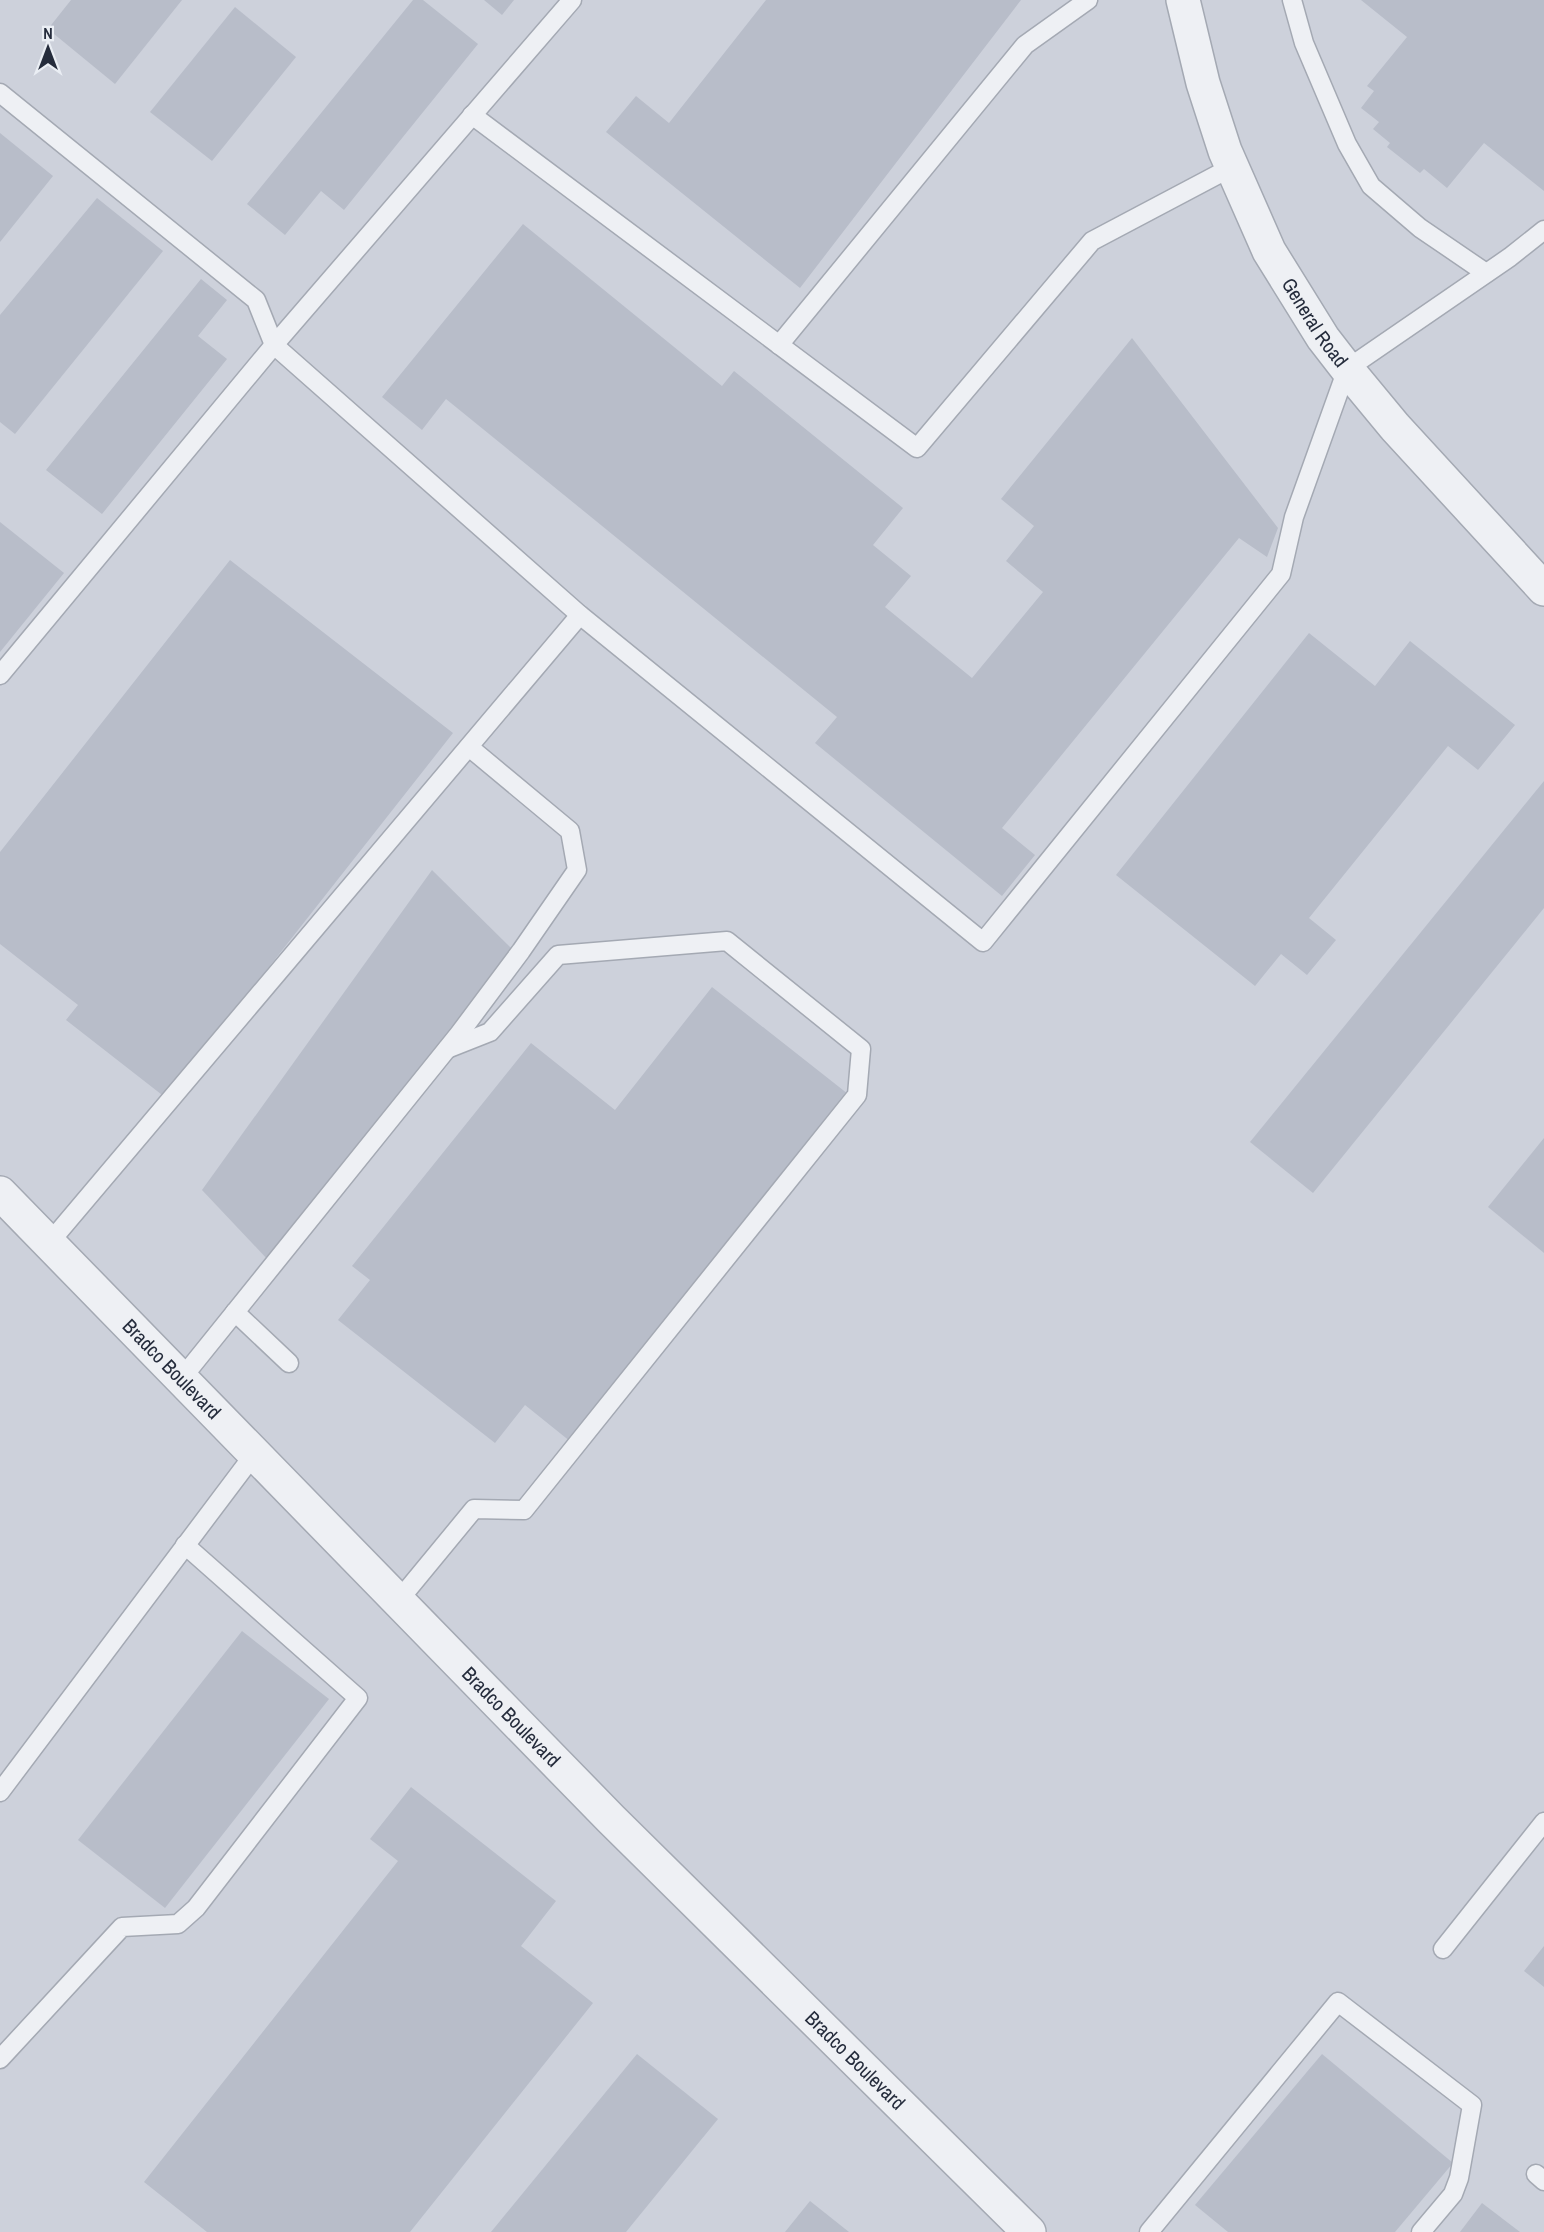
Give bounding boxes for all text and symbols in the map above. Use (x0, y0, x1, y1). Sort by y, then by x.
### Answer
north arrow (18, 18, 78, 78)
text: N (43, 22, 53, 44)
street label: General Road (1276, 272, 1355, 373)
street label: Bradco Boulevard (117, 1313, 227, 1425)
street label: Bradco Boulevard (456, 1660, 567, 1773)
street label: Bradco Boulevard (800, 2004, 911, 2115)

